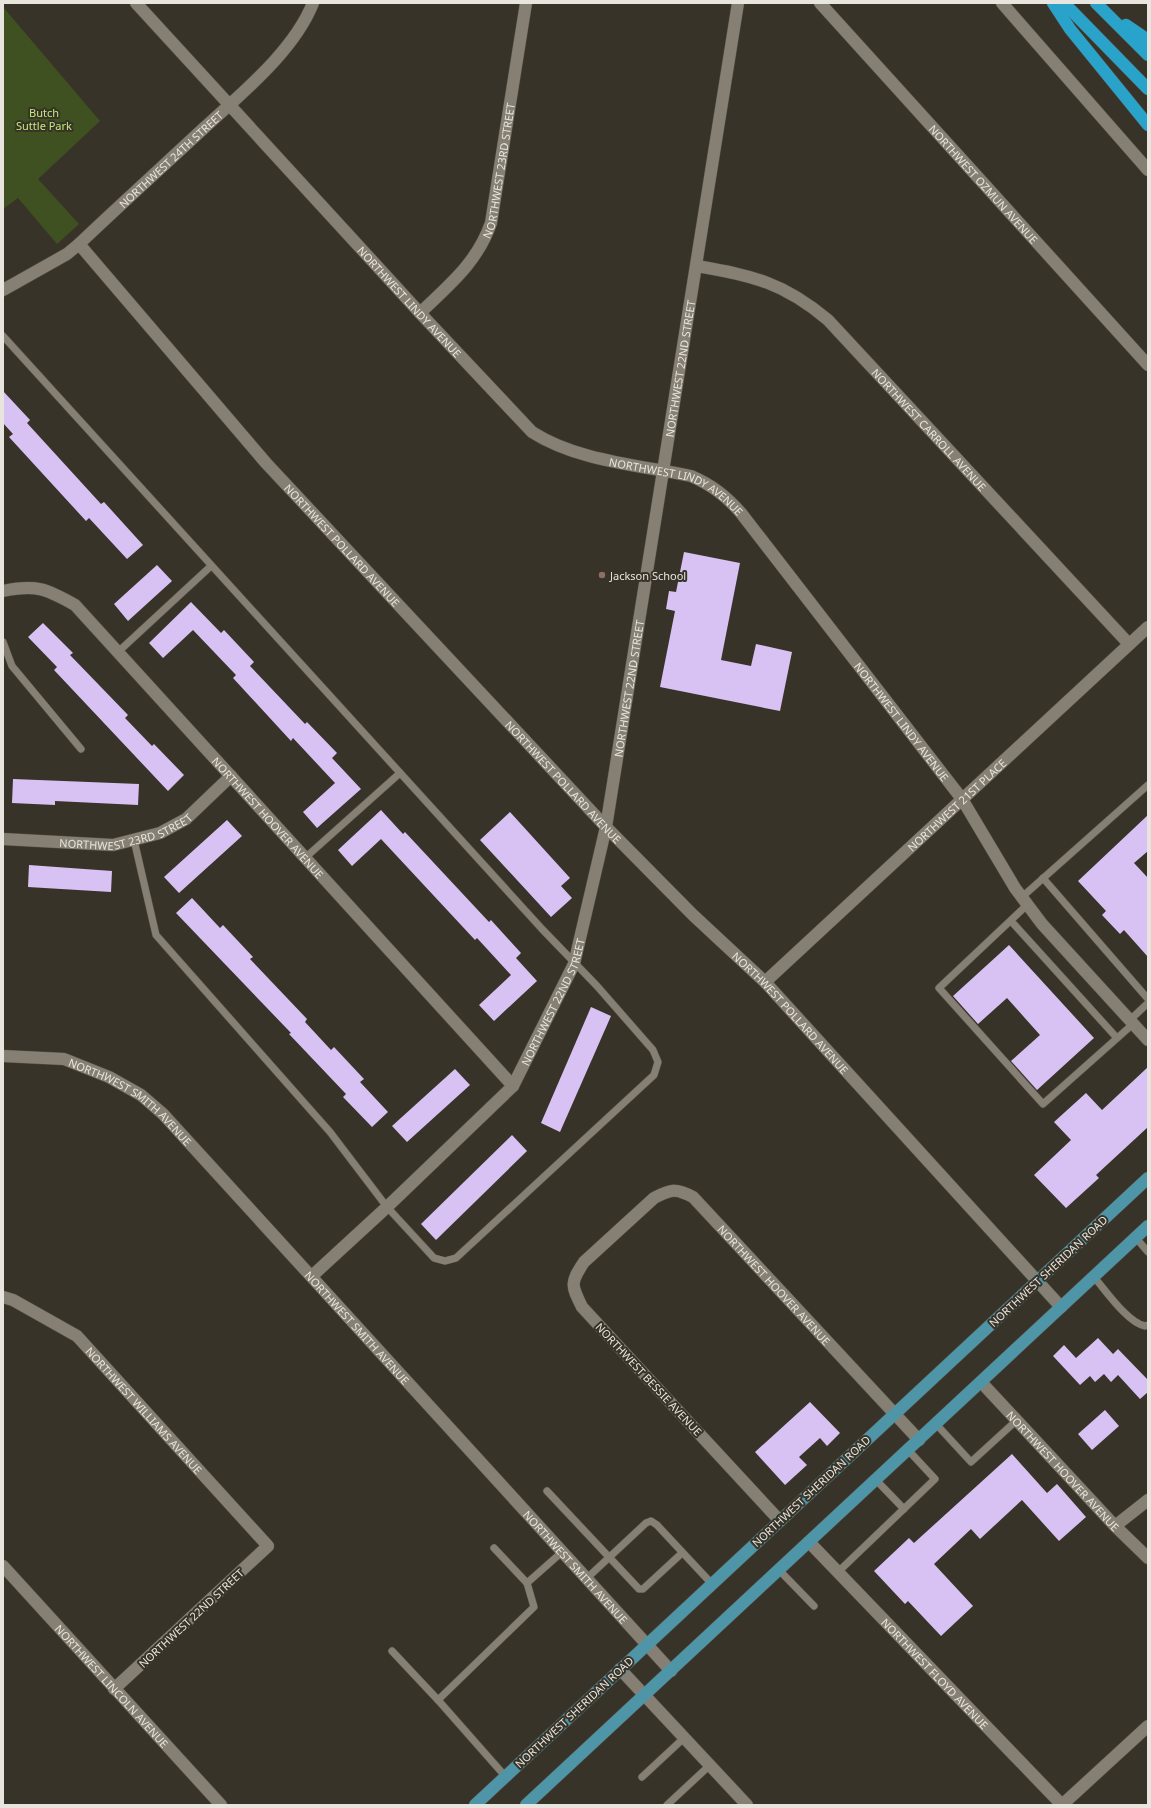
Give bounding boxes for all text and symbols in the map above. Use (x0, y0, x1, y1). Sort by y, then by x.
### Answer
street label: NORTHWEST 23RD STREET (478, 102, 518, 241)
park label: Butch Suttle Park (16, 105, 72, 133)
street label: NORTHWEST 24TH STREET (115, 107, 226, 211)
street label: NORTHWEST OZMUN AVENUE (926, 121, 1042, 246)
street label: NORTHWEST LINDY AVENUE (355, 243, 465, 360)
street label: NORTHWEST 22ND STREET (661, 299, 698, 438)
street label: NORTHWEST CARROLL AVENUE (869, 365, 990, 494)
street label: NORTHWEST LINDY AVENUE (608, 454, 747, 518)
street label: NORTHWEST POLLARD AVENUE (281, 480, 404, 610)
place label: Jackson School (609, 568, 686, 583)
marker: Jackson School (597, 570, 607, 580)
street label: NORTHWEST 22ND STREET (610, 619, 647, 758)
street label: NORTHWEST LINDY AVENUE (851, 659, 953, 784)
street label: NORTHWEST POLLARD AVENUE (503, 717, 625, 846)
street label: NORTHWEST HOOVER AVENUE (209, 753, 327, 881)
street label: NORTHWEST 21ST PLACE (904, 755, 1009, 854)
street label: NORTHWEST 23RD STREET (59, 810, 195, 853)
street label: NORTHWEST 22ND STREET (517, 937, 587, 1068)
street label: NORTHWEST POLLARD AVENUE (729, 948, 852, 1077)
street label: NORTHWEST SMITH AVENUE (67, 1054, 195, 1148)
street label: NORTHWEST SHERIDAN ROAD (986, 1212, 1110, 1330)
street label: NORTHWEST HOOVER AVENUE (715, 1221, 834, 1348)
street label: NORTHWEST SMITH AVENUE (302, 1267, 413, 1387)
street label: NORTHWEST BESSIE AVENUE (593, 1319, 705, 1439)
street label: NORTHWEST WILLIAMS AVENUE (83, 1343, 206, 1477)
street label: NORTHWEST HOOVER AVENUE (1004, 1407, 1123, 1534)
street label: NORTHWEST SHERIDAN ROAD (749, 1432, 873, 1550)
street label: NORTHWEST SMITH AVENUE (520, 1507, 631, 1627)
street label: NORTHWEST 22ND STREET (135, 1565, 247, 1671)
street label: NORTHWEST FLOYD AVENUE (878, 1615, 992, 1732)
street label: NORTHWEST LINCOLN AVENUE (52, 1621, 172, 1750)
street label: NORTHWEST SHERIDAN ROAD (512, 1653, 636, 1771)

